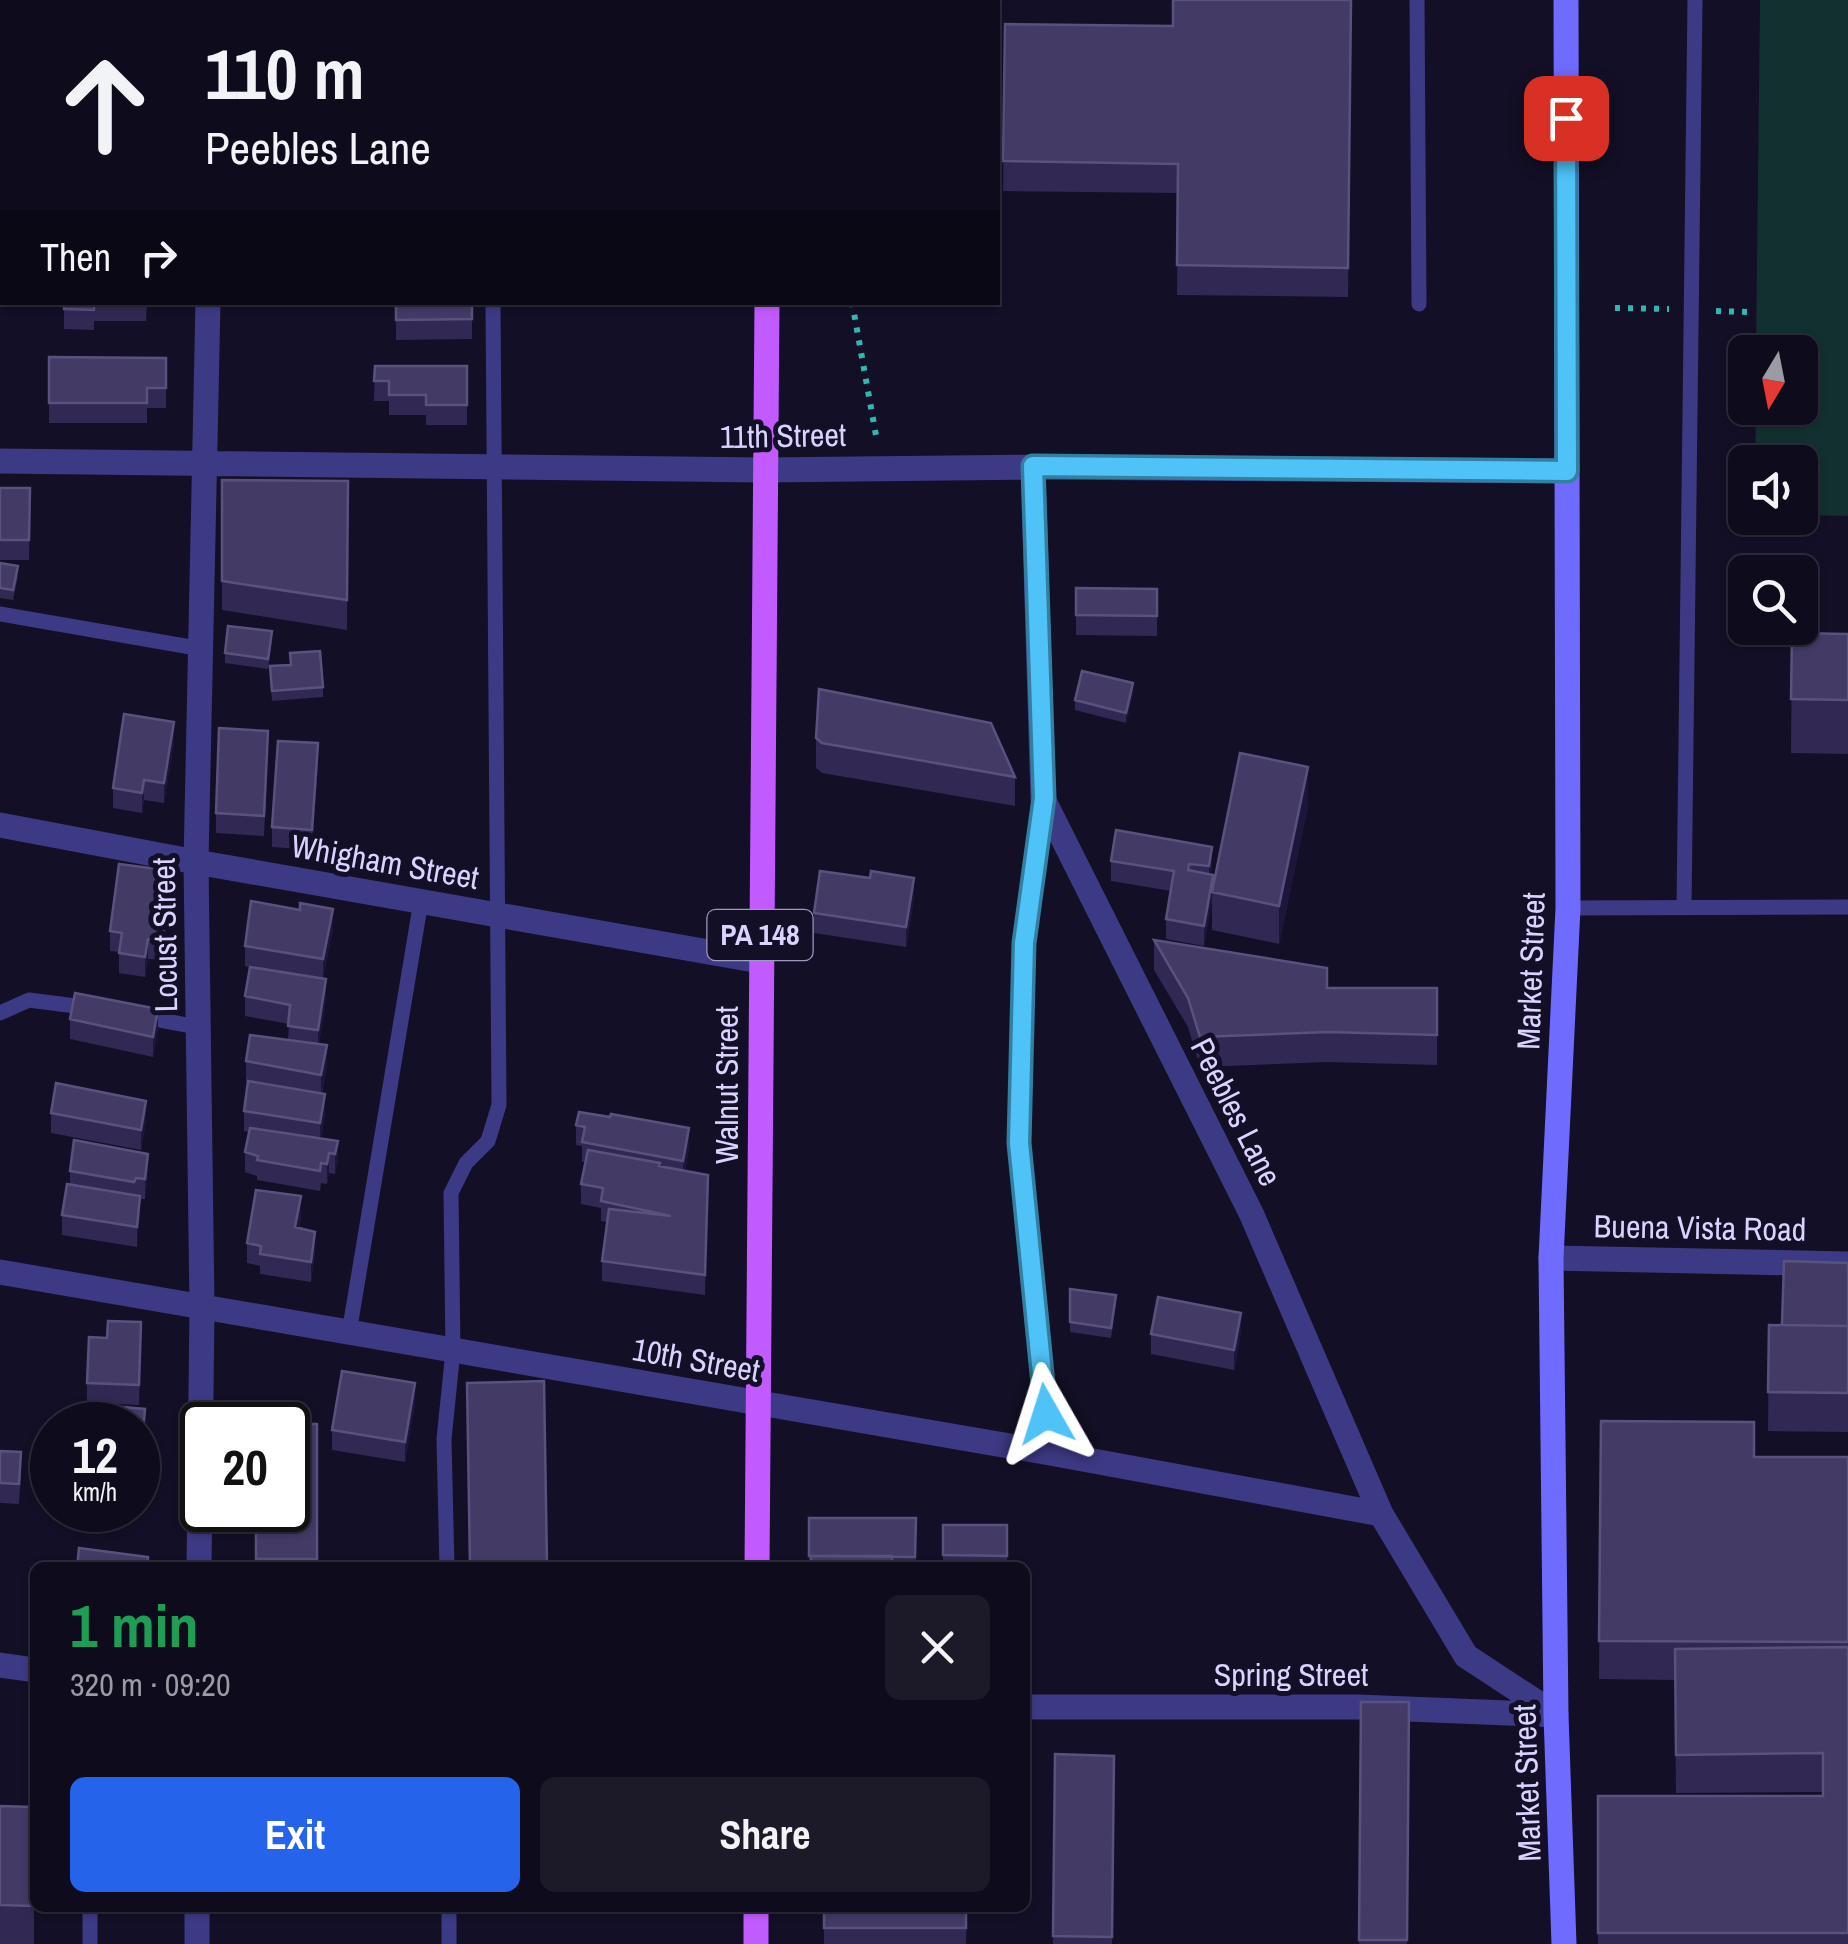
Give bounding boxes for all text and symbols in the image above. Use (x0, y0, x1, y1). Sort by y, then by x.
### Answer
text: 110 m (205, 27, 365, 121)
icon: ahead (40, 40, 170, 170)
pin (1524, 76, 1609, 161)
icon: arrive (1539, 91, 1594, 146)
text: Peebles Lane (205, 117, 431, 178)
icon: right (131, 230, 186, 285)
text: Then (40, 232, 111, 283)
north arrow (1728, 335, 1818, 425)
map controls (1728, 335, 1818, 645)
street label: 11th Street (719, 413, 847, 458)
button: sound (1728, 445, 1818, 535)
button: search (1728, 555, 1818, 645)
street label: Whigham Street (288, 824, 482, 899)
street label: Locust Street (142, 857, 187, 1013)
street label: Market Street (1506, 892, 1555, 1050)
road number: PA 148 (708, 910, 812, 960)
street label: Walnut Street (705, 1006, 748, 1164)
street label: Peebles Lane (1181, 1031, 1292, 1193)
street label: Buena Vista Road (1593, 1204, 1807, 1251)
street label: 10th Street (629, 1327, 763, 1392)
position arrow (994, 1362, 1098, 1466)
speed limit sign: 20 (180, 1402, 310, 1532)
text: 12 (72, 1421, 118, 1489)
text: km/h (73, 1475, 117, 1509)
text: 1 min (70, 1585, 199, 1666)
button: close (885, 1595, 990, 1700)
street label: Spring Street (1214, 1653, 1368, 1696)
text: 320 m · 09:20 (70, 1663, 230, 1706)
street label: Market Street (1502, 1704, 1551, 1862)
button: Exit (70, 1777, 520, 1892)
button: Share (540, 1777, 990, 1892)

